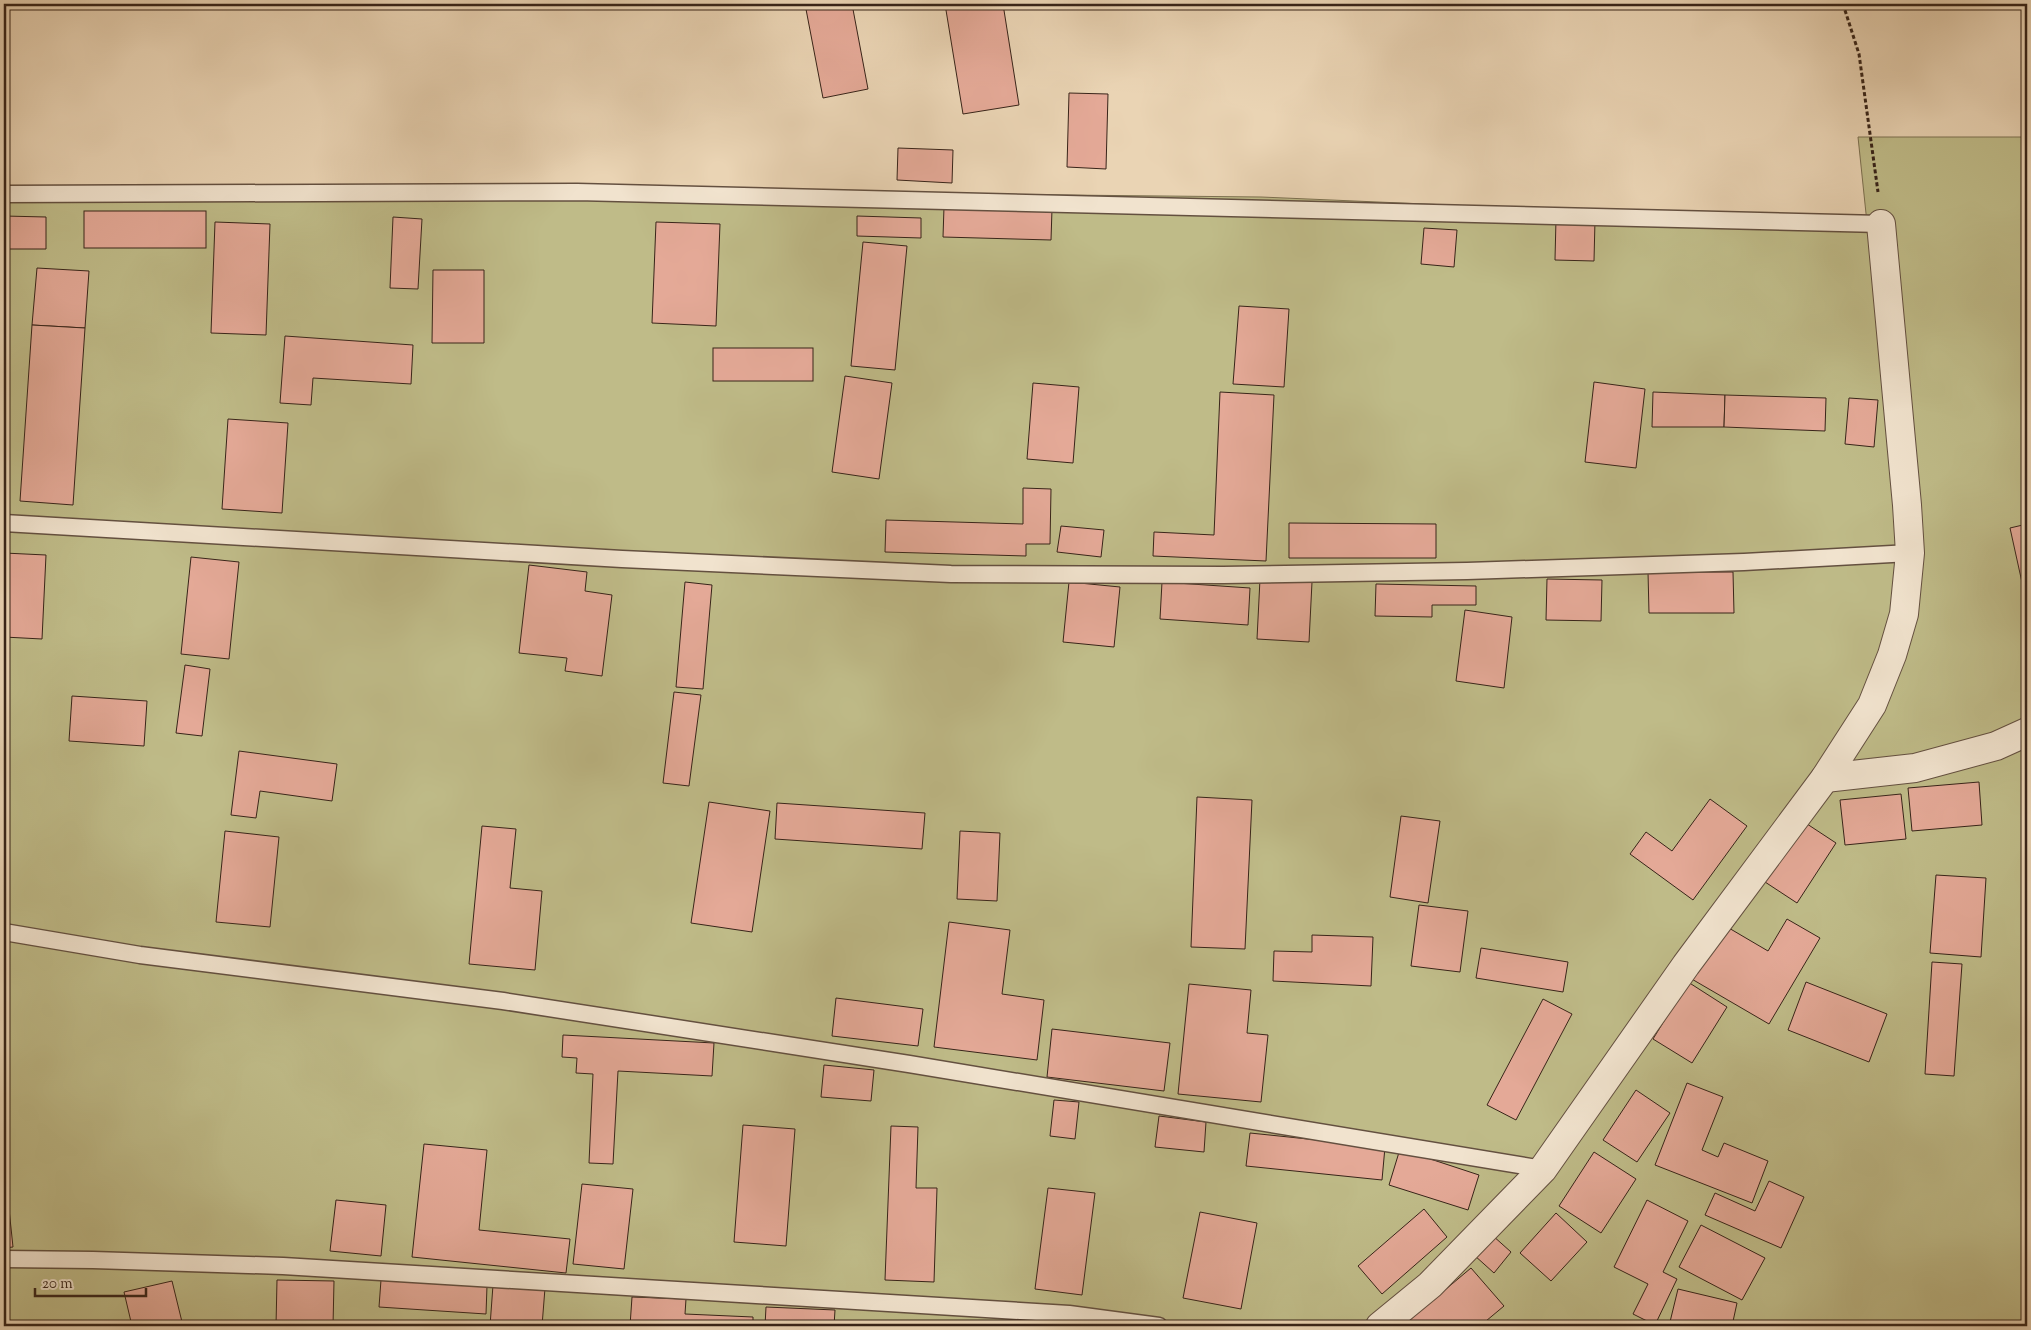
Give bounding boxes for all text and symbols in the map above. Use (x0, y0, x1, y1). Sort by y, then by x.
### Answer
scale bar (35, 1265, 146, 1297)
text: 20 m (42, 1274, 73, 1295)

